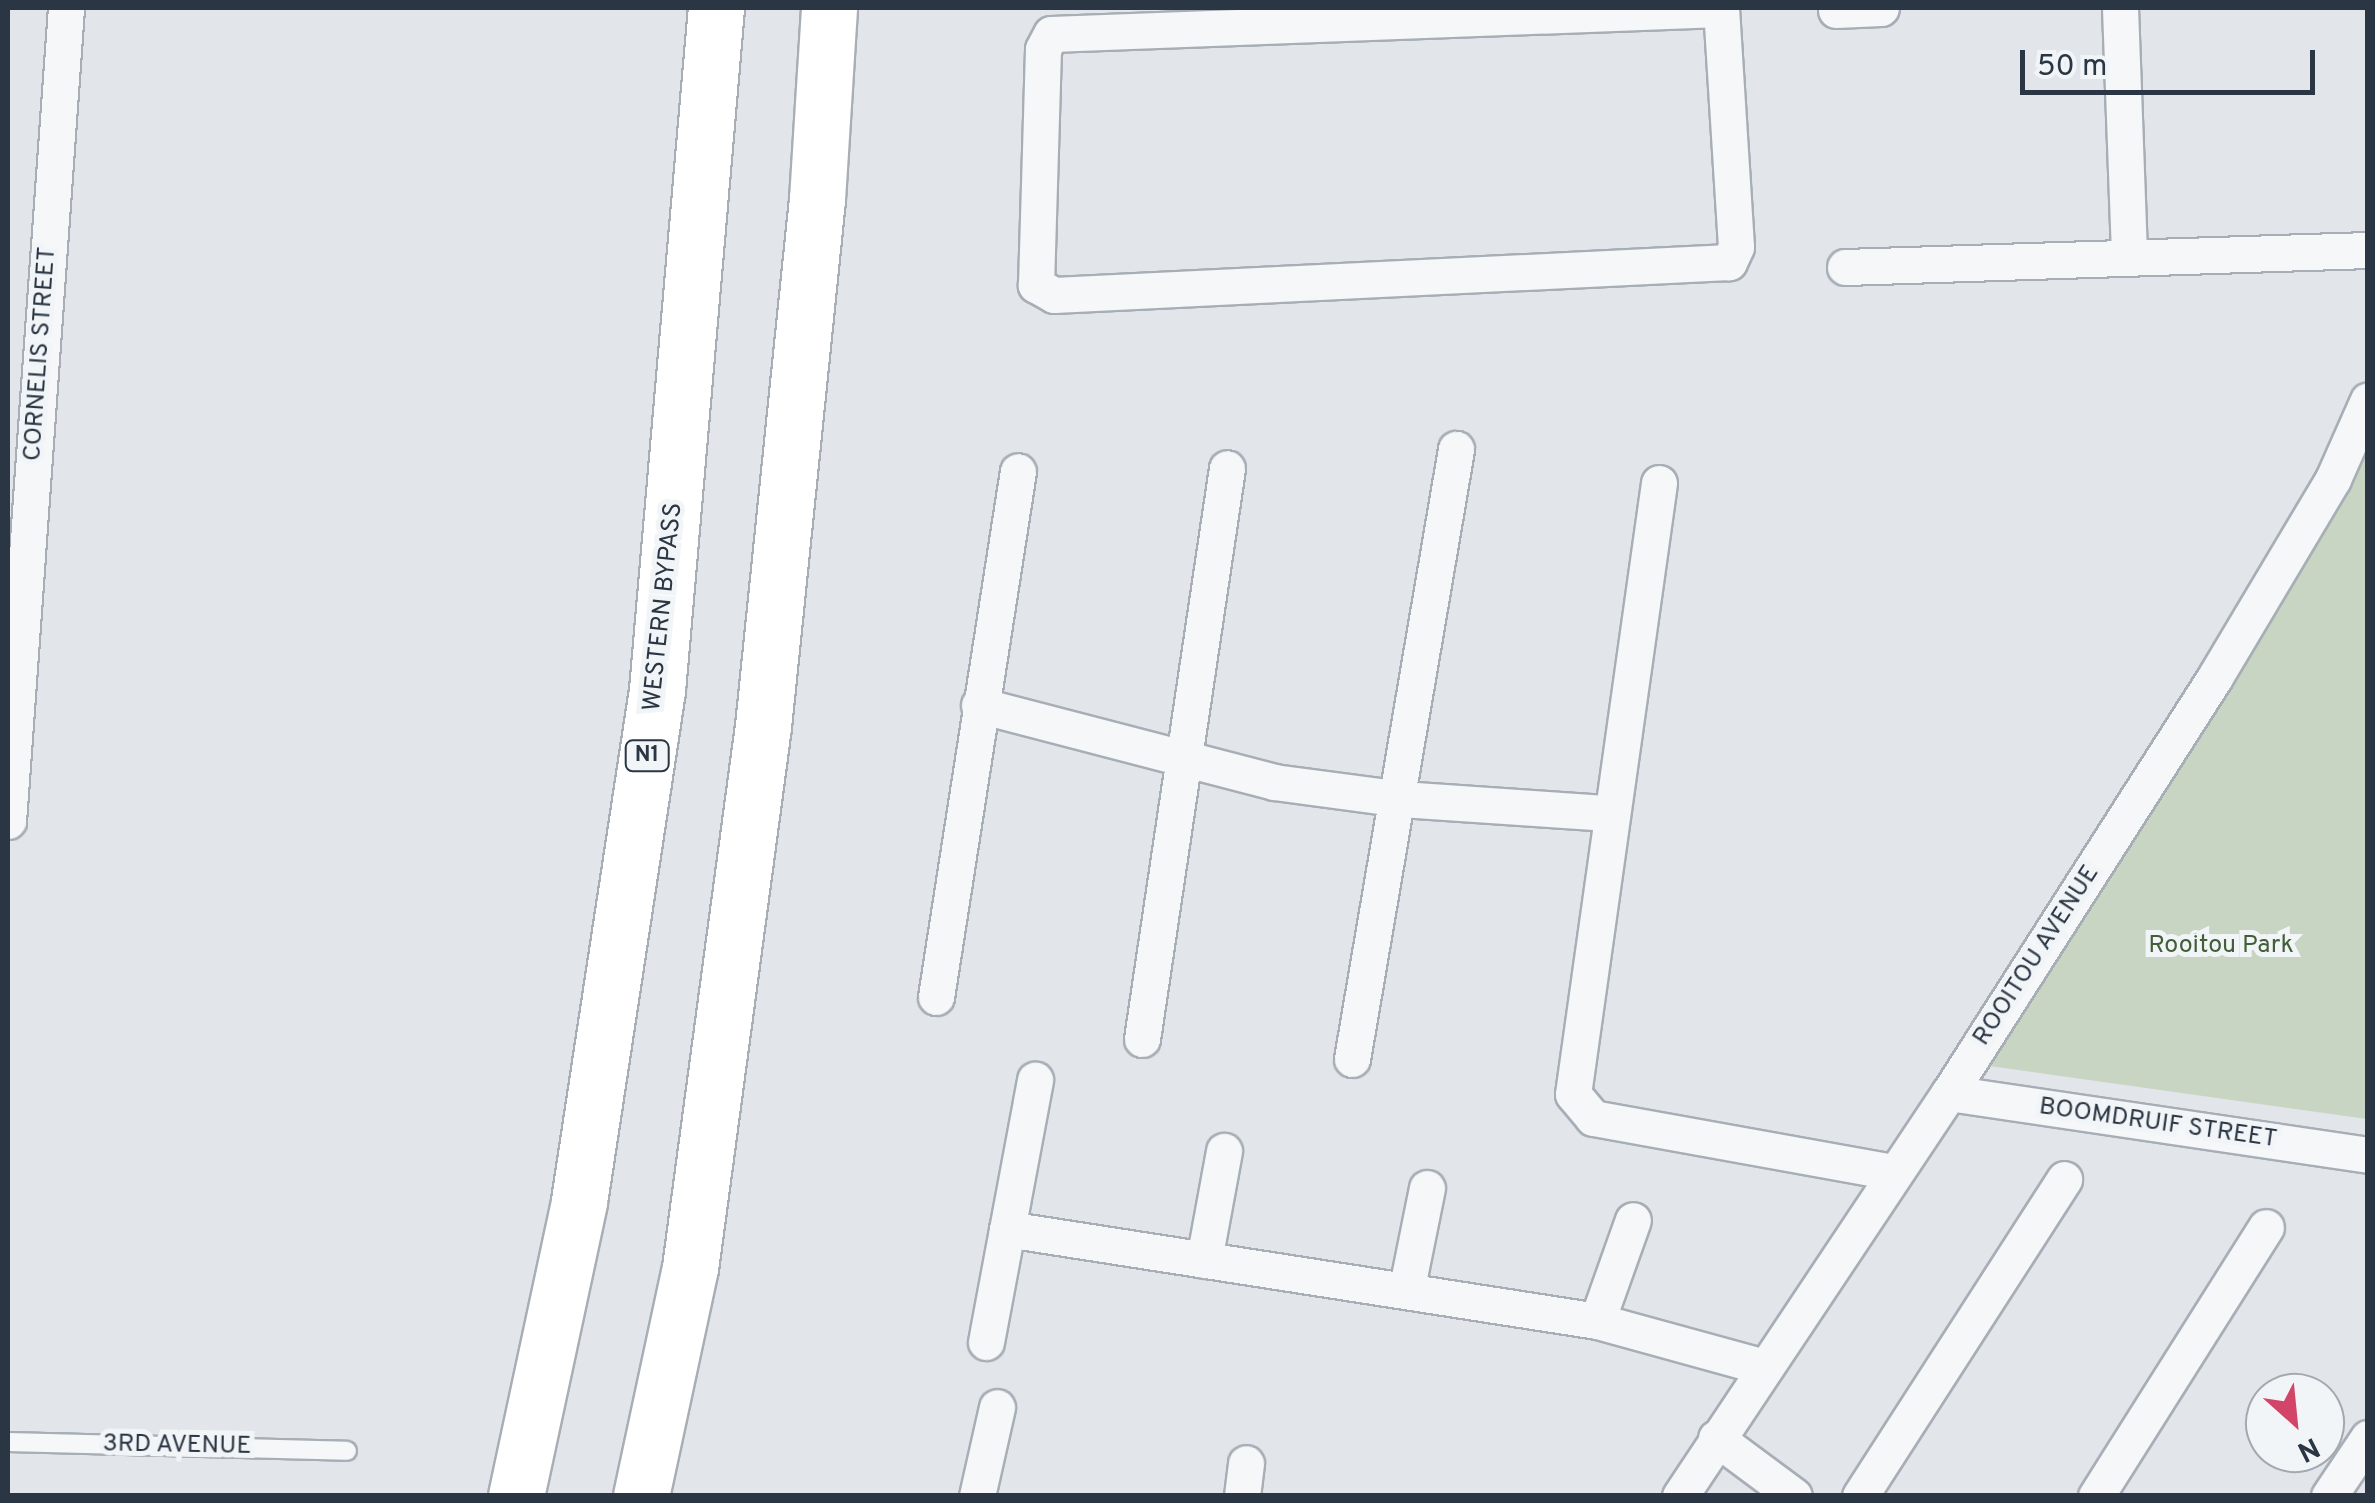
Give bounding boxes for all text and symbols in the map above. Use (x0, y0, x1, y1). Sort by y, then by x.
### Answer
scale bar (2025, 30, 2320, 92)
text: 50 m (2037, 49, 2107, 86)
street label: CORNELIS STREET (19, 246, 63, 462)
street label: WESTERN BYPASS (638, 501, 690, 713)
road number: N1 (624, 739, 670, 773)
street label: ROOITOU AVENUE (1967, 860, 2107, 1052)
park label: Rooitou Park (2148, 931, 2294, 961)
street label: BOOMDRUIF STREET (2037, 1092, 2279, 1156)
north arrow (2245, 1373, 2345, 1473)
text: N (2291, 1427, 2325, 1469)
street label: 3RD AVENUE (102, 1430, 252, 1462)

